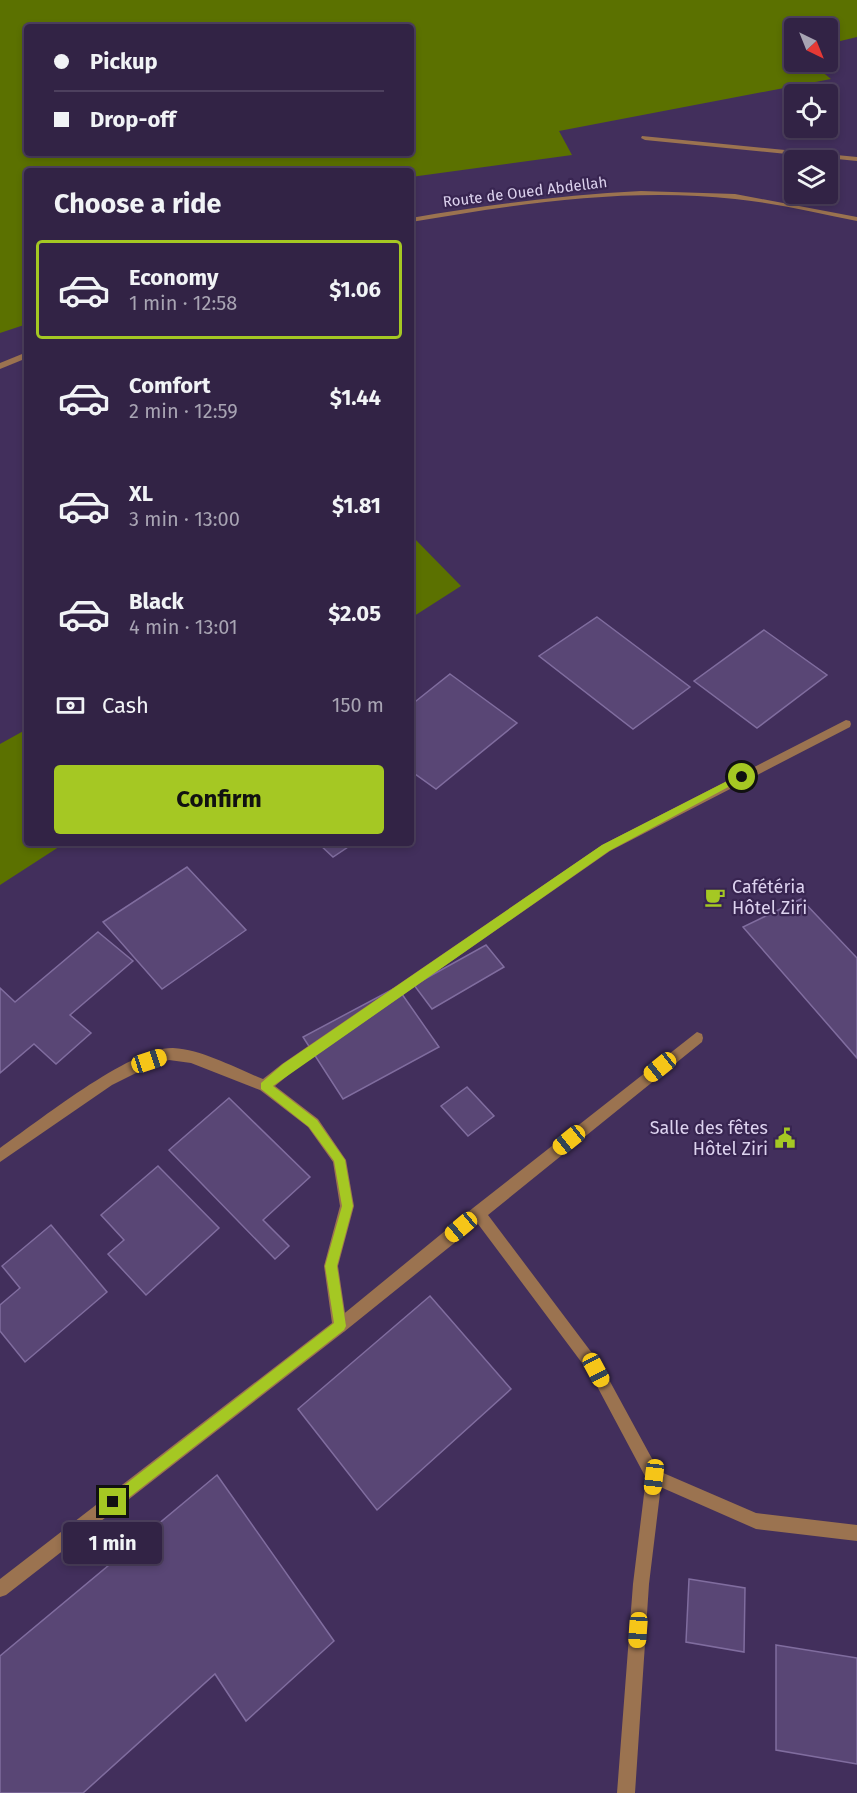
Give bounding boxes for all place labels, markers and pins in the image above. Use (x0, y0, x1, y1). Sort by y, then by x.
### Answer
place label: Cafétéria Hôtel Ziri (732, 876, 807, 919)
cafe icon: Cafétéria Hôtel Ziri (703, 885, 727, 909)
place label: Salle des fêtes Hôtel Ziri (650, 1117, 768, 1160)
public building icon: Salle des fêtes Hôtel Ziri (773, 1126, 797, 1150)

